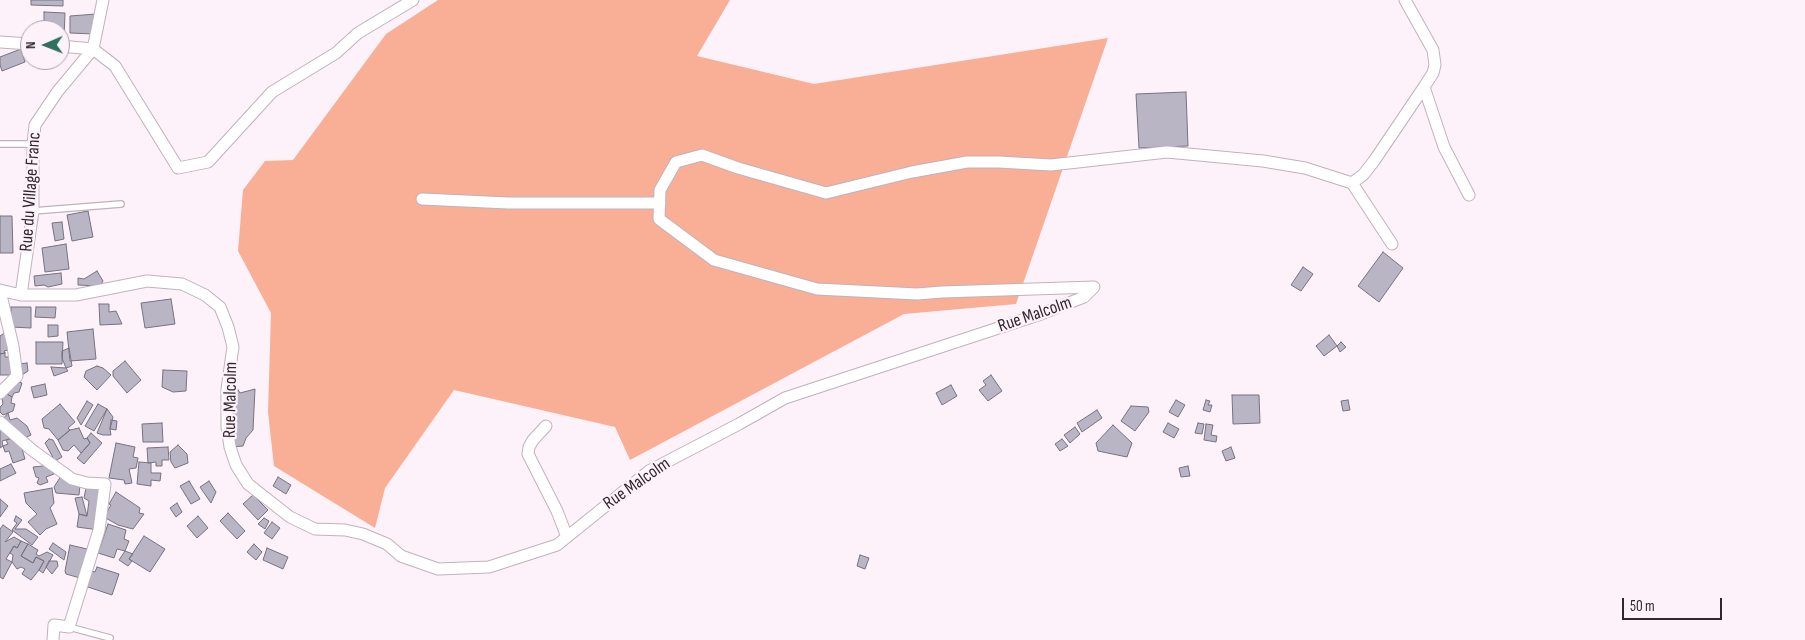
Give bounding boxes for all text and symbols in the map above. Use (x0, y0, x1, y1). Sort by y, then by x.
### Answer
north arrow (20, 20, 70, 70)
text: N (22, 41, 39, 49)
street label: Rue du Village Franc (16, 132, 46, 252)
street label: Rue Malcolm (995, 292, 1075, 338)
street label: Rue Malcolm (220, 362, 242, 438)
street label: Rue Malcolm (600, 453, 674, 515)
scale bar (1625, 588, 1725, 620)
text: 50 m (1630, 597, 1655, 616)

